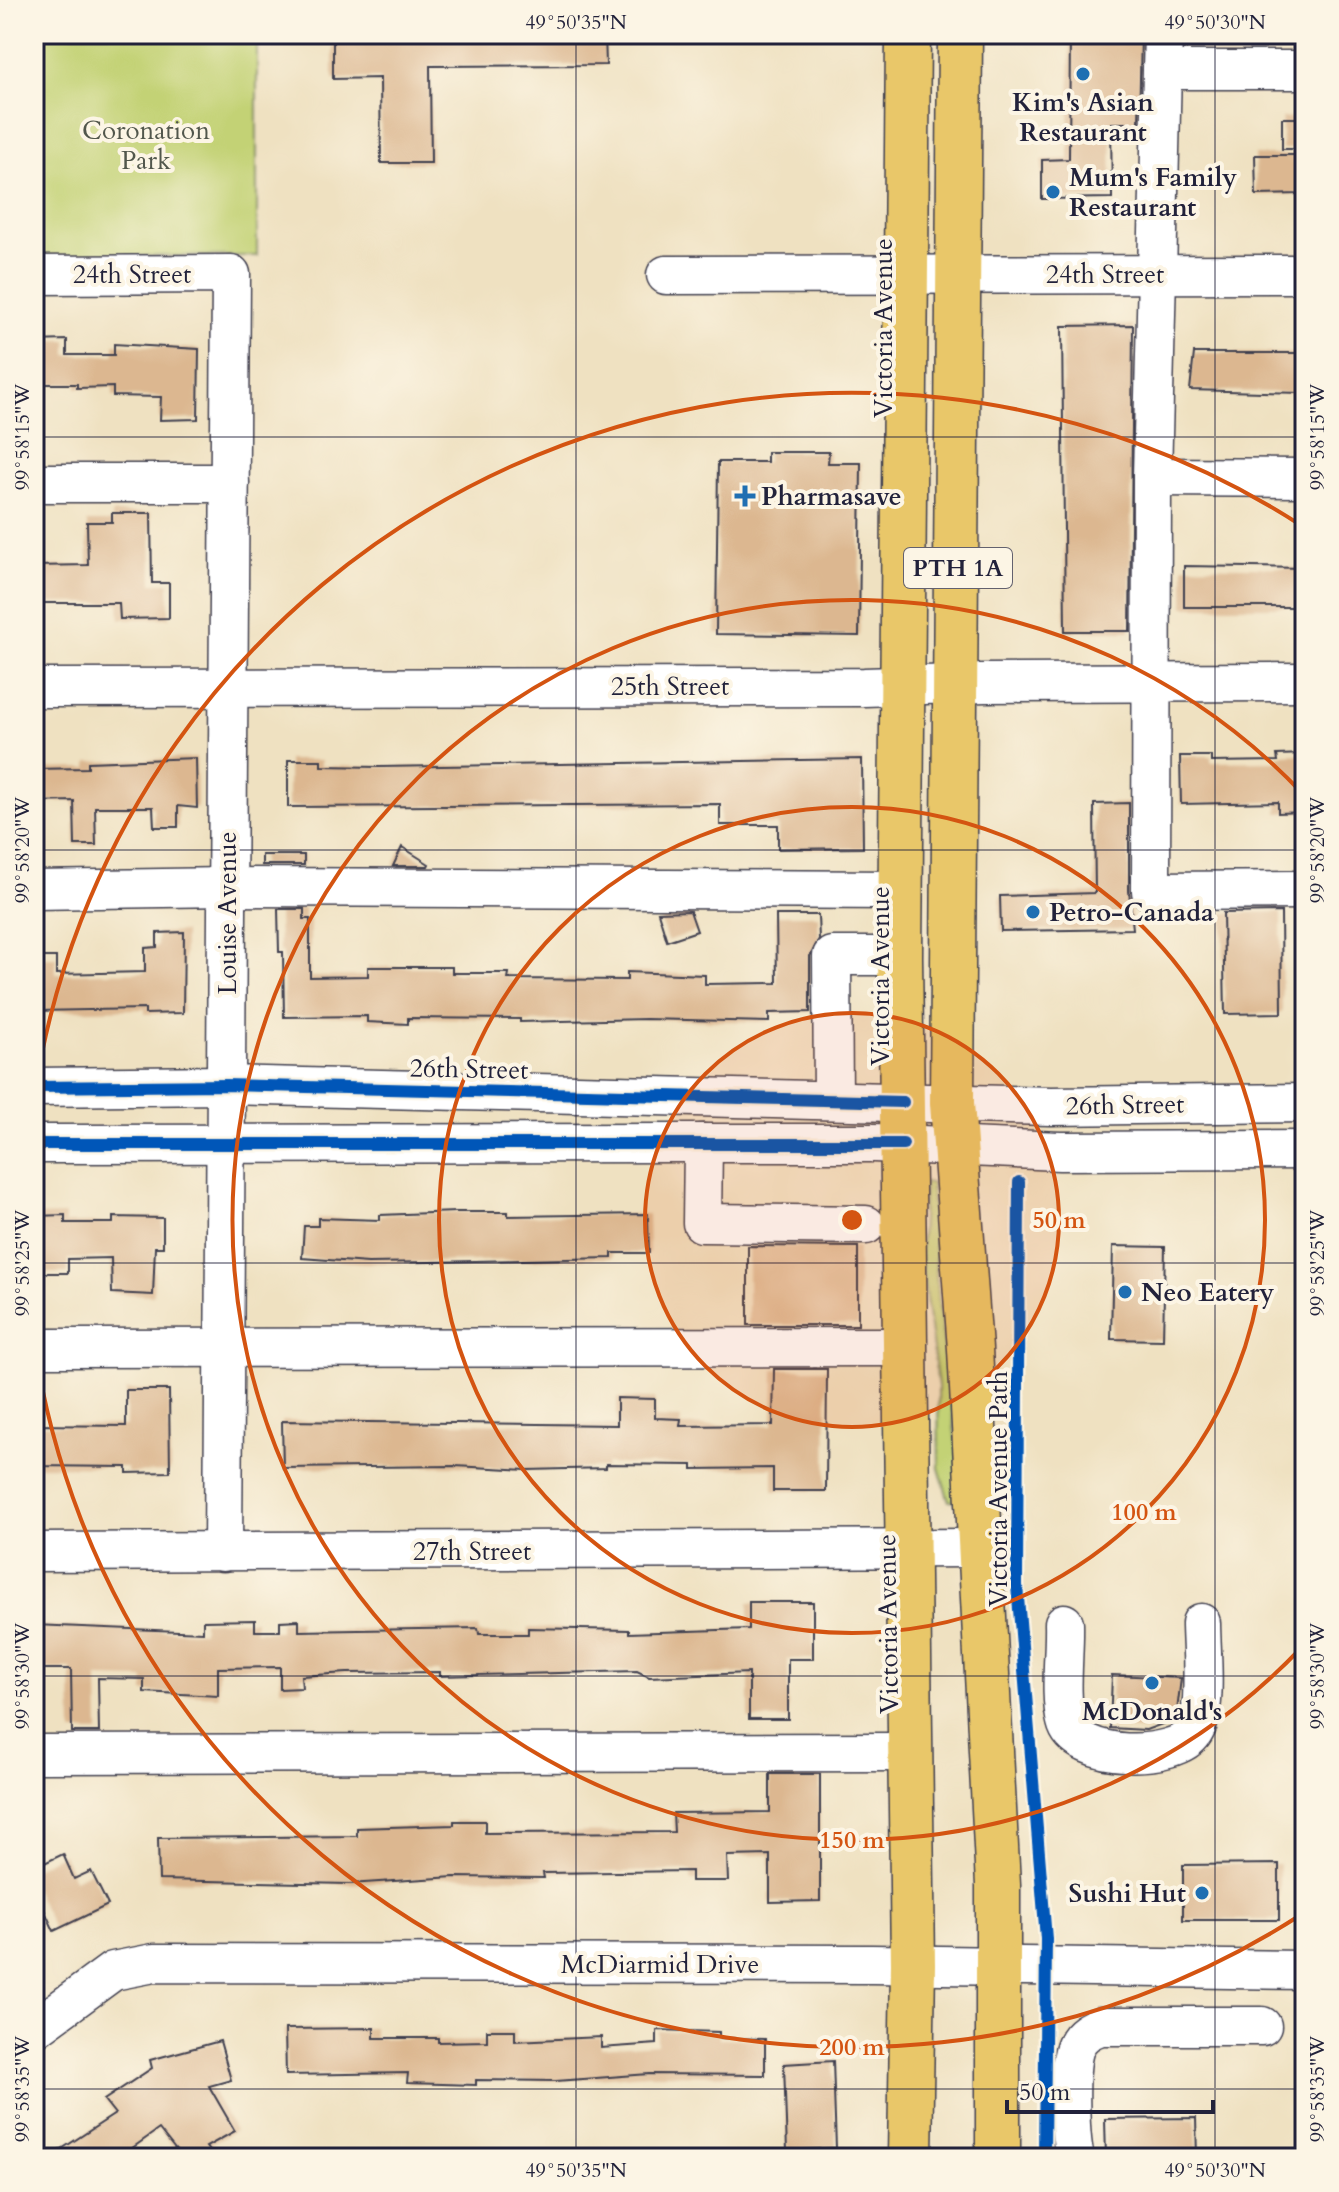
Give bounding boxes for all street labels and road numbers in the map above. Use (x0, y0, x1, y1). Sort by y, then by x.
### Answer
street label: Victoria Avenue (866, 238, 901, 418)
street label: 24th Street (73, 257, 191, 292)
street label: 24th Street (1046, 257, 1164, 292)
road number: PTH 1A (904, 548, 1012, 588)
street label: 25th Street (611, 669, 729, 704)
street label: Louise Avenue (210, 831, 245, 995)
street label: Victoria Avenue (863, 886, 898, 1066)
street label: 26th Street (409, 1050, 529, 1088)
street label: 26th Street (1065, 1086, 1185, 1124)
street label: Victoria Avenue Path (981, 1371, 1016, 1607)
street label: 27th Street (413, 1534, 531, 1569)
street label: Victoria Avenue (869, 1534, 907, 1714)
street label: McDiarmid Drive (561, 1947, 759, 1982)

